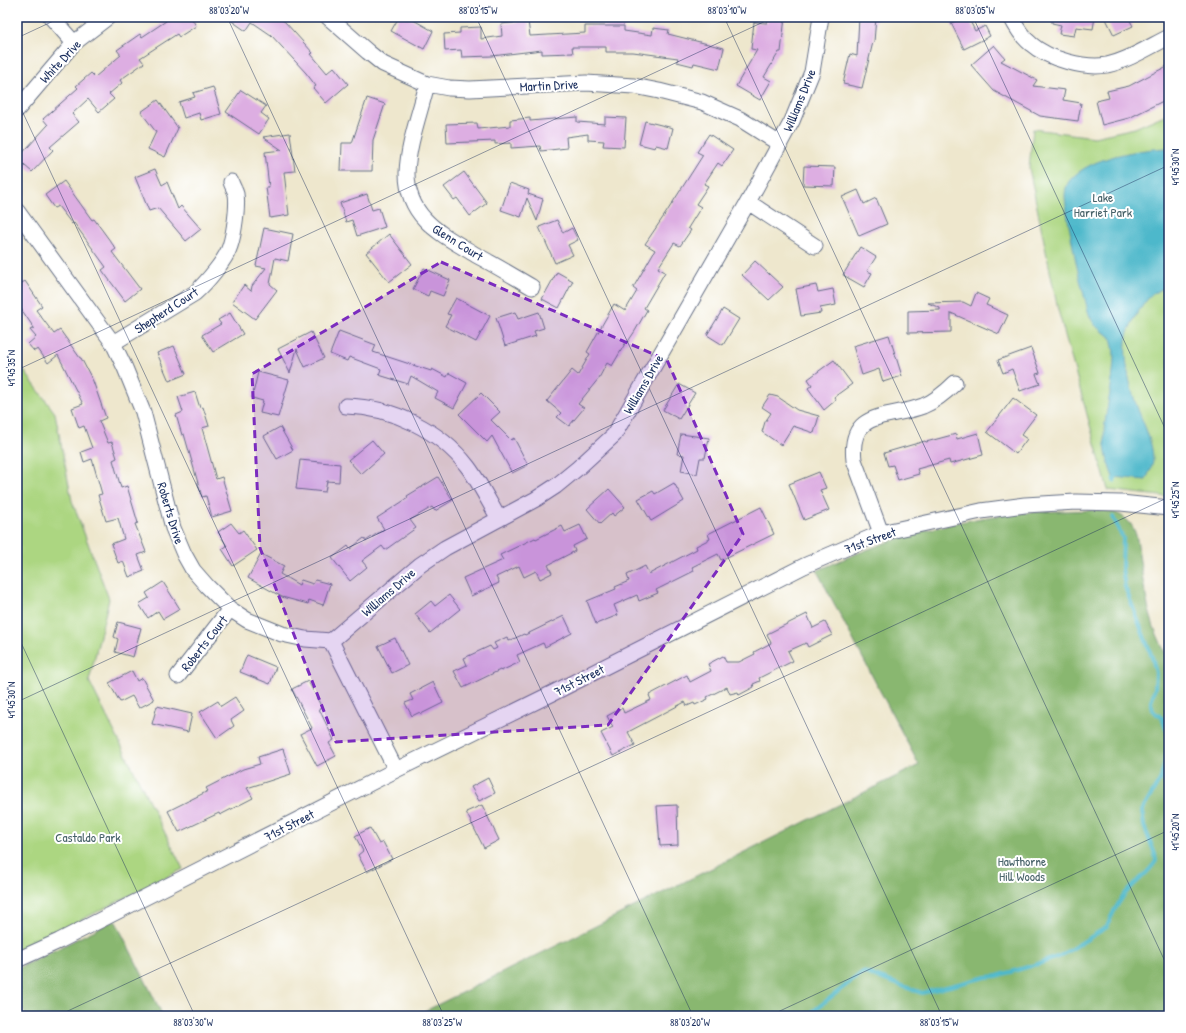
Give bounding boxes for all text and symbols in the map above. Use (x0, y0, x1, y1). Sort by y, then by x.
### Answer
text: 88°03'20"W (209, 4, 250, 17)
text: 88°03'15"W (459, 4, 498, 17)
text: 88°03'10"W (708, 4, 747, 17)
text: 88°03'05"W (955, 4, 996, 17)
street label: White Drive (35, 35, 85, 87)
street label: Williams Drive (778, 66, 820, 134)
street label: Martin Drive (519, 74, 579, 96)
text: 41°45'30"N (1169, 149, 1182, 185)
park label: Lake Harriet Park (1074, 188, 1133, 221)
street label: Glenn Court (429, 219, 487, 265)
street label: Shepherd Court (131, 282, 202, 337)
text: 41°45'35"N (5, 350, 18, 386)
street label: Williams Drive (619, 351, 667, 417)
street label: Roberts Drive (153, 480, 189, 546)
text: 41°45'25"N (1169, 482, 1182, 518)
street label: 71st Street (842, 522, 899, 558)
street label: Williams Drive (357, 564, 419, 620)
street label: Roberts Court (177, 611, 232, 675)
street label: 71st Street (551, 660, 608, 700)
text: 41°45'30"N (5, 682, 18, 718)
street label: 71st Street (261, 805, 318, 845)
text: 41°45'20"N (1169, 814, 1182, 850)
park label: Castaldo Park (55, 828, 121, 846)
park label: Hawthorne Hill Woods (998, 852, 1046, 885)
text: 88°03'30"W (173, 1016, 214, 1029)
text: 88°03'25"W (422, 1016, 463, 1029)
text: 88°03'20"W (670, 1016, 711, 1029)
text: 88°03'15"W (920, 1016, 959, 1029)

